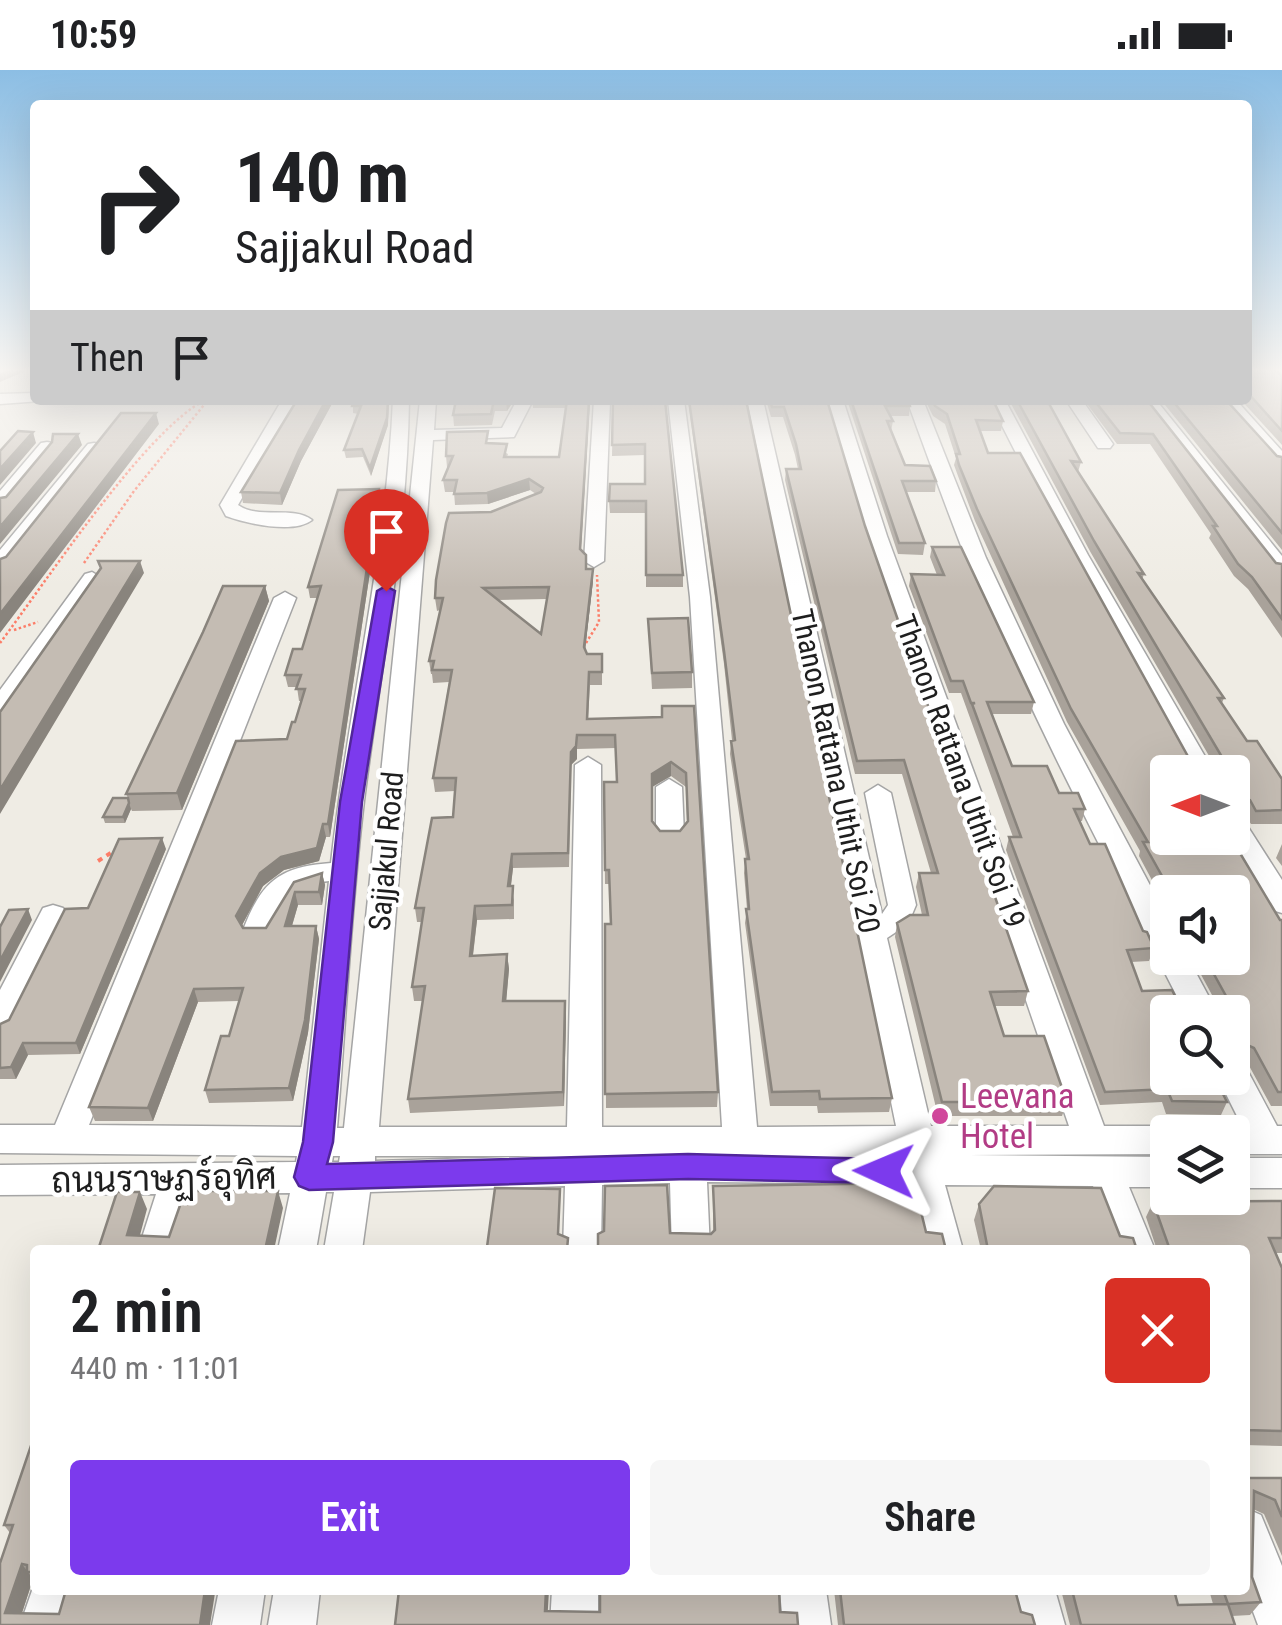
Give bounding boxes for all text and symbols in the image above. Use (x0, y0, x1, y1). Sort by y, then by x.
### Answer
text: 10:59 (50, 13, 137, 57)
text: 140 m (235, 137, 409, 219)
icon: right (70, 140, 200, 270)
text: Sajjakul Road (235, 221, 475, 274)
icon: arrive (164, 330, 219, 385)
text: Then (70, 336, 144, 380)
pin (344, 489, 429, 592)
icon: arrive (359, 504, 414, 559)
street label: Thanon Rattana Uthit Soi 20 (785, 606, 887, 936)
street label: Thanon Rattana Uthit Soi 19 (887, 610, 1033, 932)
north arrow (1150, 755, 1250, 855)
map controls (1150, 755, 1250, 1215)
street label: Sajjakul Road (362, 770, 410, 932)
button: sound (1150, 875, 1250, 975)
button: search (1150, 995, 1250, 1095)
place label: Leevana Hotel (960, 1076, 1074, 1157)
marker: Leevana Hotel (929, 1105, 951, 1127)
button: layers (1150, 1115, 1250, 1215)
position arrow (832, 1119, 936, 1223)
street label: ถนนราษฏร์อุทิศ (51, 1154, 277, 1204)
text: 2 min (70, 1276, 203, 1347)
button: close (1105, 1278, 1210, 1383)
text: 440 m · 11:01 (70, 1349, 242, 1387)
button: Exit (70, 1460, 630, 1575)
button: Share (650, 1460, 1210, 1575)

